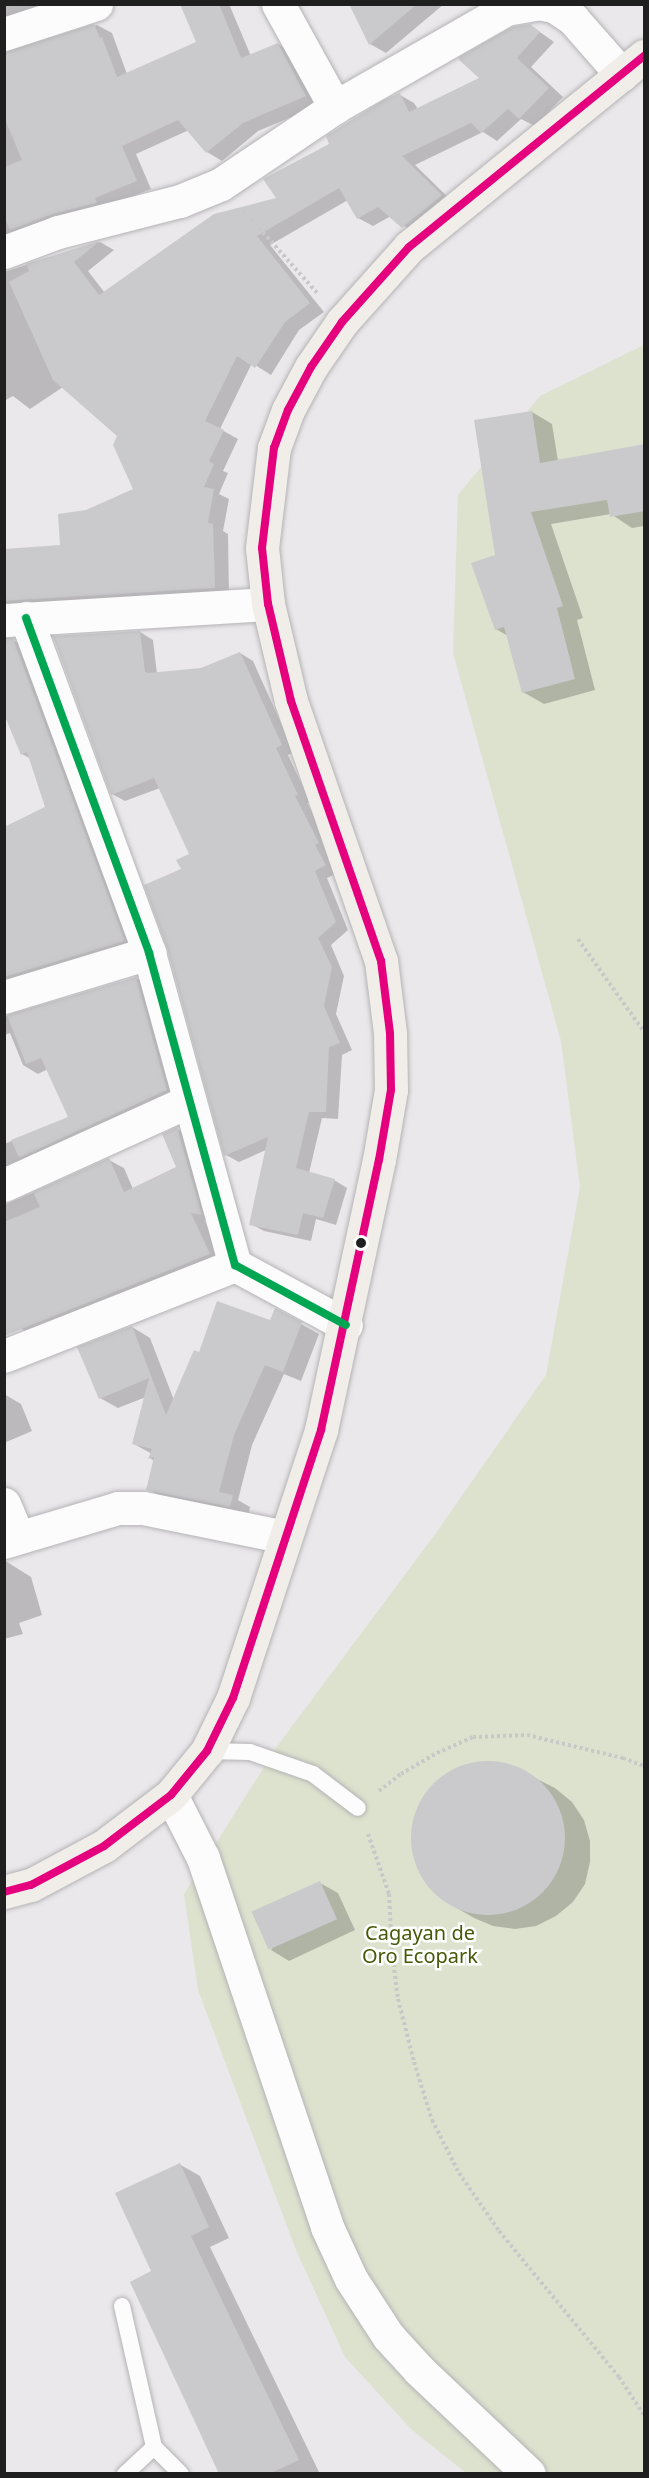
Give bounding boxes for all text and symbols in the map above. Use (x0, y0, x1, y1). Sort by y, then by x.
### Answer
unlabelled marker (355, 1237, 367, 1249)
park label: Cagayan de Oro Ecopark (362, 1920, 478, 1967)

